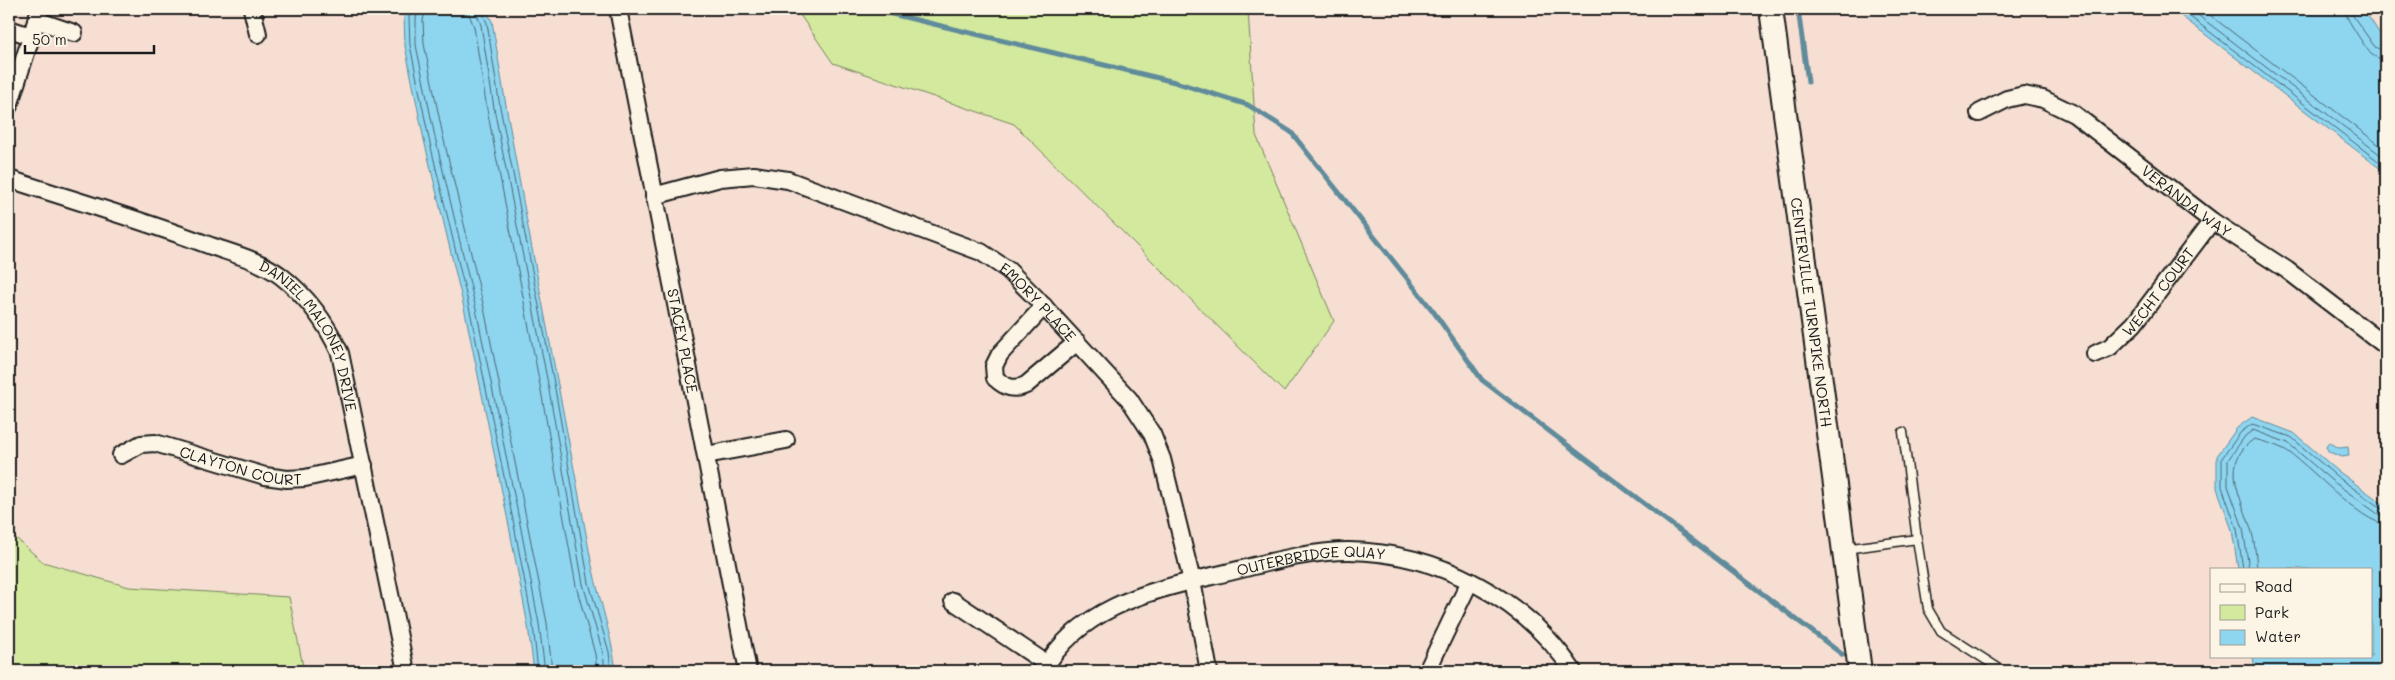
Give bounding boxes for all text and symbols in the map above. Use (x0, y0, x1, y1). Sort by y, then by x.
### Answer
scale bar (25, 22, 154, 54)
text: 50 m (32, 29, 67, 49)
street label: VERANDA WAY (2138, 160, 2236, 241)
street label: CENTERVILLE TURNPIKE NORTH (1786, 196, 1837, 428)
street label: WECHT COURT (2117, 243, 2199, 340)
street label: DANIEL MALONEY DRIVE (256, 255, 362, 413)
street label: EMORY PLACE (996, 257, 1081, 346)
street label: STACEY PLACE (663, 287, 703, 395)
street label: CLAYTON COURT (177, 441, 302, 489)
street label: OUTERBRIDGE QUAY (1234, 541, 1387, 580)
legend (2210, 568, 2372, 658)
text: Road (2255, 576, 2292, 596)
text: Park (2255, 602, 2289, 622)
text: Water (2255, 626, 2301, 646)

